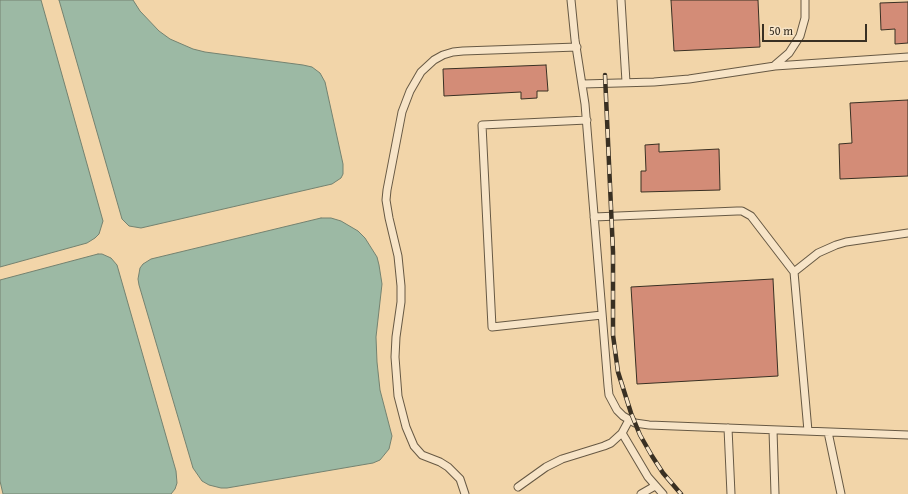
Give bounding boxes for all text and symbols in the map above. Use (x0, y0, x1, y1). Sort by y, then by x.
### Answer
scale bar (764, 16, 869, 42)
text: 50 m (769, 22, 793, 39)

